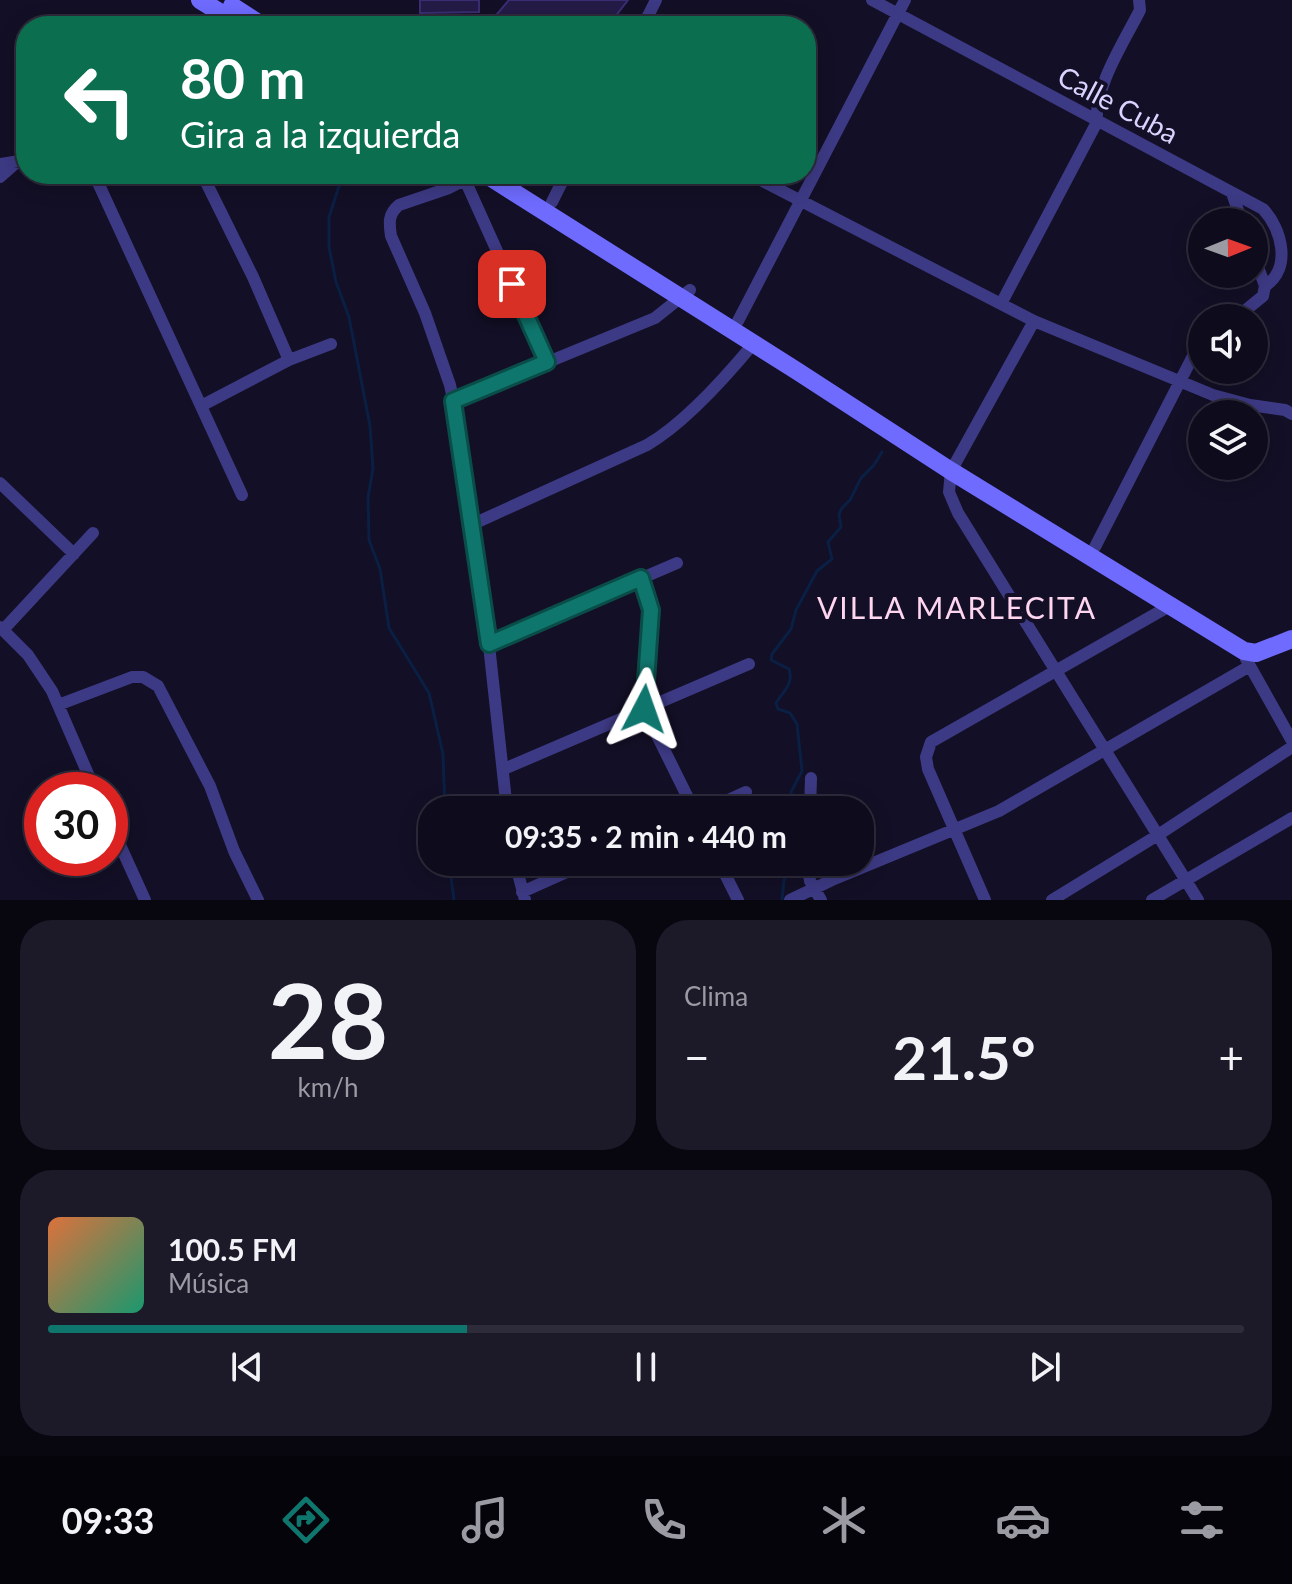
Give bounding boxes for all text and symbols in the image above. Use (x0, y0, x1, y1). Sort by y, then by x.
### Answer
text: 80 m (180, 44, 305, 111)
icon: left (48, 48, 152, 152)
street label: Calle Cuba (1052, 58, 1184, 150)
text: Gira a la izquierda (180, 112, 460, 156)
north arrow (1188, 208, 1268, 288)
map controls (1188, 208, 1268, 480)
pin (478, 250, 546, 318)
icon: arrive (490, 262, 534, 306)
button: sound (1188, 304, 1268, 384)
button: layers (1188, 400, 1268, 480)
district label: VILLA MARLECITA (817, 589, 1097, 625)
position arrow (602, 667, 686, 751)
speed limit sign: 30 (24, 772, 128, 876)
text: 09:35 · 2 min · 440 m (505, 818, 787, 854)
text: 28 (268, 956, 388, 1081)
text: Clima (684, 980, 748, 1012)
text: 21.5° (892, 1021, 1036, 1093)
text: − (684, 1031, 710, 1083)
text: + (1218, 1031, 1244, 1083)
text: km/h (298, 1071, 358, 1103)
text: 100.5 FM (168, 1231, 297, 1267)
text: Música (168, 1267, 249, 1299)
icon: previous (225, 1345, 269, 1389)
icon: pause (624, 1345, 668, 1389)
icon: next (1023, 1345, 1067, 1389)
icon: directions (278, 1492, 334, 1548)
icon: music (457, 1492, 513, 1548)
icon: phone (636, 1492, 692, 1548)
icon: climate (816, 1492, 872, 1548)
icon: car (995, 1492, 1051, 1548)
icon: filters (1174, 1492, 1230, 1548)
text: 09:33 (62, 1498, 154, 1542)

